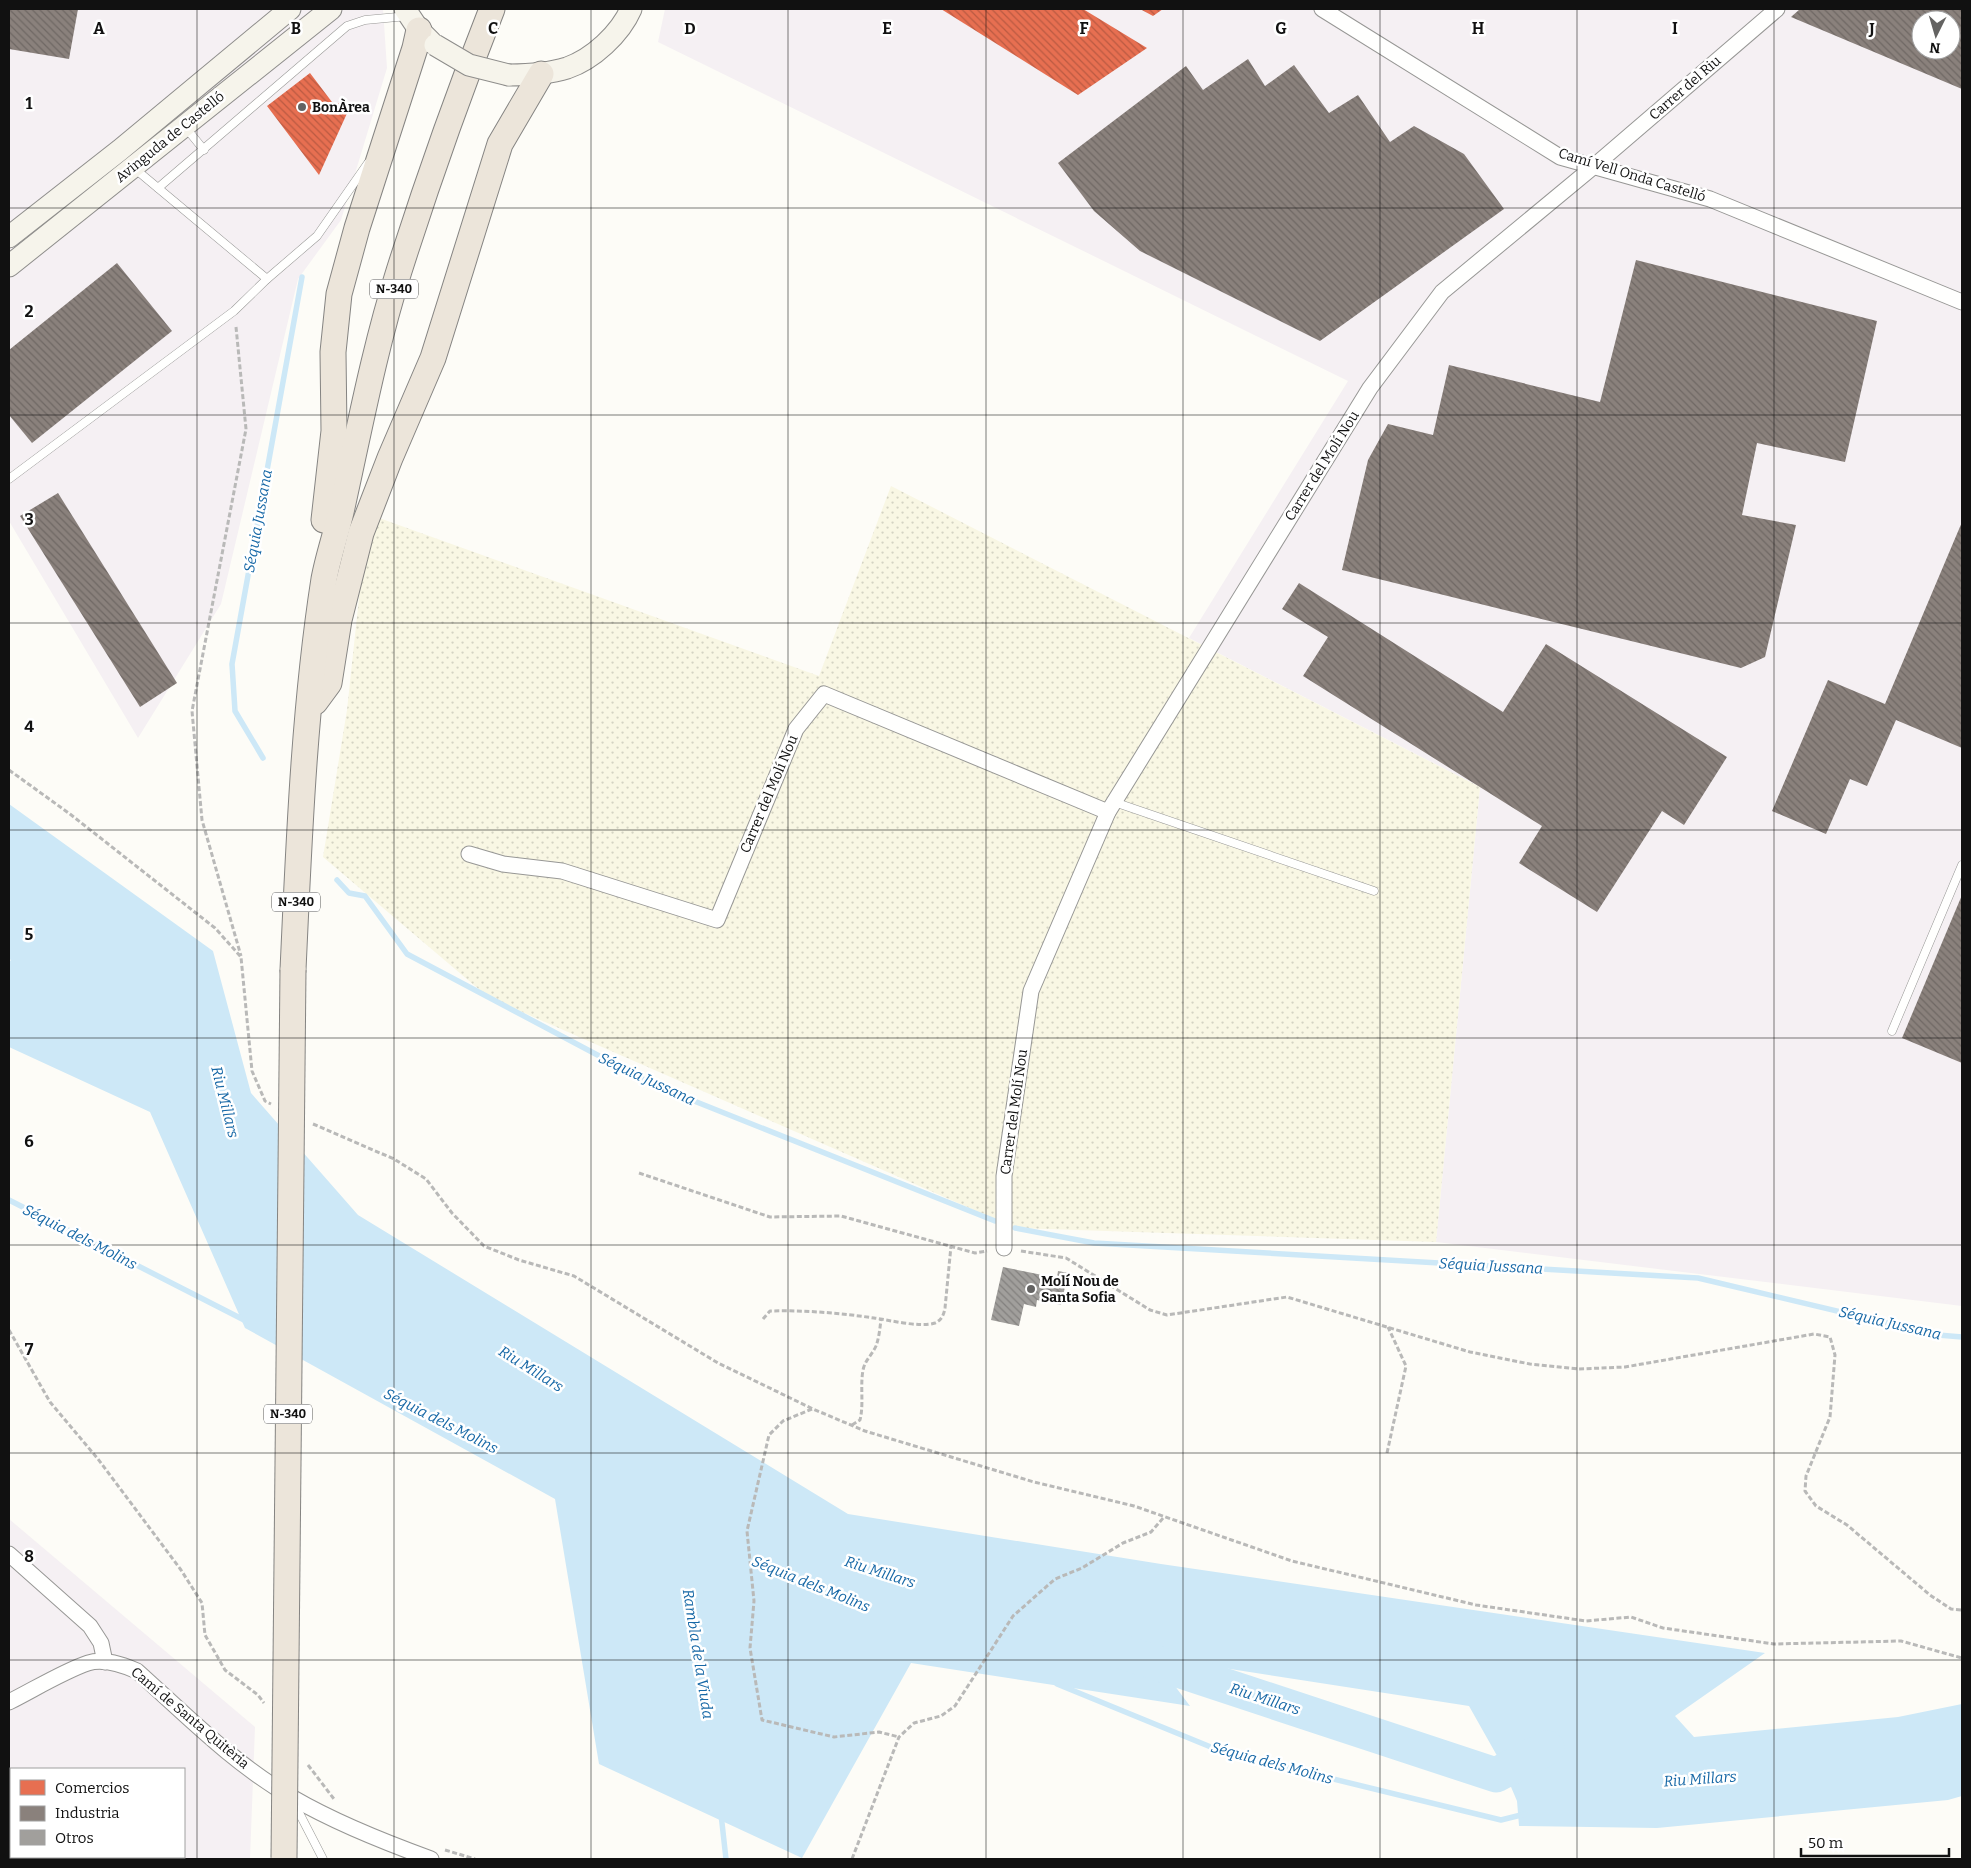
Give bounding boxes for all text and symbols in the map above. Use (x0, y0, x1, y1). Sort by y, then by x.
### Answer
north arrow (1911, 10, 1961, 60)
text: A (93, 19, 105, 38)
text: B (291, 19, 301, 38)
text: C (488, 19, 498, 38)
text: D (684, 19, 696, 38)
text: E (882, 19, 892, 38)
text: F (1080, 19, 1089, 38)
text: G (1275, 19, 1287, 38)
text: H (1472, 19, 1485, 38)
text: I (1672, 19, 1678, 38)
text: J (1868, 19, 1875, 38)
text: N (1929, 38, 1941, 56)
street label: Carrer del Riu (1646, 52, 1725, 124)
street label: Avinguda de Castelló (112, 88, 228, 186)
text: 1 (26, 94, 33, 113)
place label: BonÀrea (312, 98, 370, 116)
marker: BonÀrea (296, 101, 308, 113)
street label: Camí Vell Onda Castelló (1556, 144, 1708, 206)
road number: N-340 (370, 280, 418, 298)
text: 2 (24, 302, 34, 321)
street label: Carrer del Molí Nou (1281, 408, 1363, 524)
water label: Séquia Jussana (240, 468, 276, 574)
text: 3 (24, 510, 34, 529)
text: 4 (24, 717, 34, 736)
street label: Carrer del Molí Nou (736, 732, 802, 856)
road number: N-340 (272, 892, 320, 912)
text: 5 (25, 925, 34, 944)
street label: Carrer del Molí Nou (997, 1048, 1031, 1176)
water label: Séquia Jussana (596, 1049, 698, 1109)
water label: Riu Millars (207, 1064, 243, 1140)
text: 6 (24, 1132, 34, 1151)
water label: Séquia dels Molins (20, 1200, 140, 1274)
water label: Séquia Jussana (1438, 1254, 1544, 1278)
place label: Molí Nou de Santa Sofia (1041, 1273, 1119, 1306)
marker: Molí Nou de Santa Sofia (1025, 1283, 1037, 1295)
water label: Séquia Jussana (1837, 1302, 1943, 1344)
text: 7 (25, 1340, 34, 1359)
water label: Riu Millars (495, 1342, 567, 1396)
water label: Séquia dels Molins (381, 1384, 501, 1458)
road number: N-340 (264, 1405, 312, 1424)
text: 8 (24, 1547, 34, 1566)
water label: Séquia dels Molins (749, 1552, 873, 1616)
water label: Riu Millars (843, 1552, 917, 1592)
water label: Rambla de la Viuda (679, 1588, 717, 1720)
street label: Camí de Santa Quitèria (127, 1664, 253, 1773)
water label: Riu Millars (1228, 1679, 1302, 1719)
water label: Séquia dels Molins (1209, 1738, 1335, 1788)
water label: Riu Millars (1663, 1767, 1737, 1791)
legend (10, 1768, 185, 1858)
text: Comercios (55, 1779, 129, 1797)
text: Industria (55, 1804, 119, 1822)
scale bar (1801, 1826, 1948, 1858)
text: Otros (55, 1829, 94, 1847)
text: 50 m (1808, 1834, 1844, 1852)

